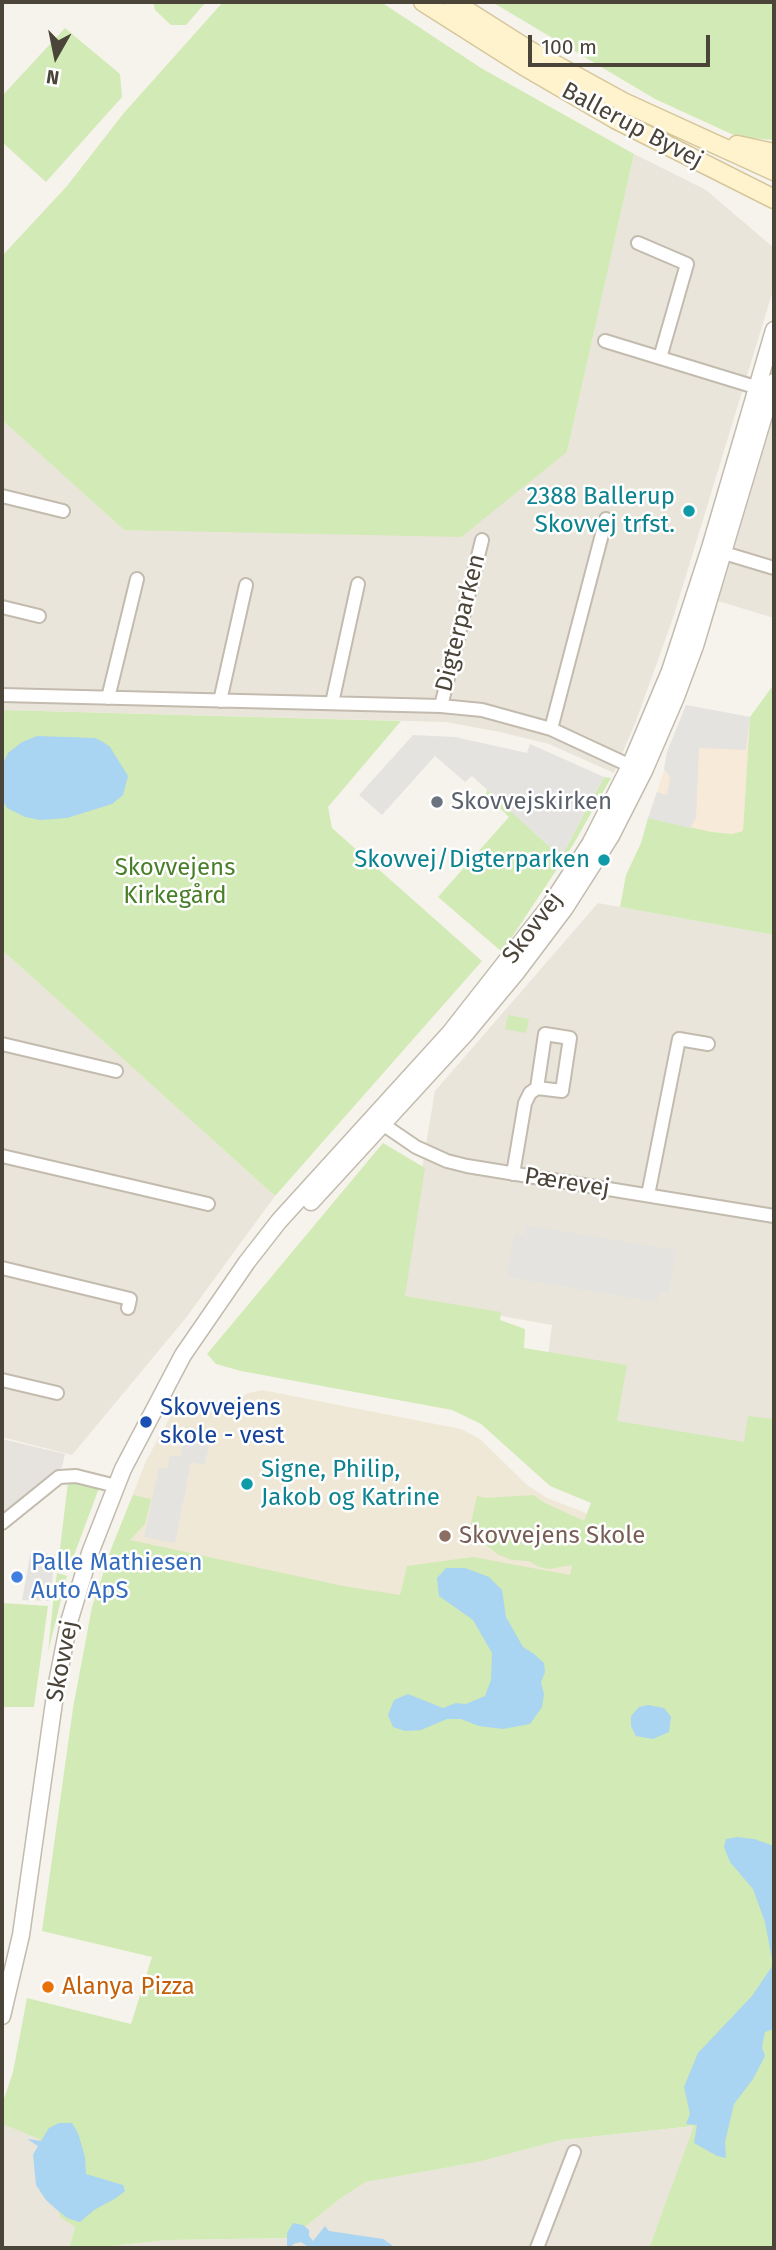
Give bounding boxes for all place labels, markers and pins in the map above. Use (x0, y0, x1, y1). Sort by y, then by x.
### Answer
place label: 2388 Ballerup Skovvej trfst. (527, 483, 675, 539)
marker: 2388 Ballerup Skovvej trfst. (681, 503, 697, 519)
place label: Skovvejskirken (451, 788, 612, 816)
marker: Skovvejskirken (429, 794, 445, 810)
place label: Skovvej/Digterparken (354, 846, 590, 874)
marker: Skovvej/Digterparken (596, 852, 612, 868)
place label: Skovvejens skole - vest (160, 1394, 284, 1450)
marker: Skovvejens skole - vest (138, 1414, 154, 1430)
place label: Signe, Philip, Jakob og Katrine (261, 1456, 440, 1512)
marker: Signe, Philip, Jakob og Katrine (239, 1476, 255, 1492)
place label: Skovvejens Skole (459, 1522, 645, 1550)
marker: Skovvejens Skole (437, 1528, 453, 1544)
place label: Palle Mathiesen Auto ApS (31, 1549, 202, 1605)
marker: Palle Mathiesen Auto ApS (9, 1569, 25, 1585)
place label: Alanya Pizza (62, 1973, 195, 2001)
marker: Alanya Pizza (40, 1979, 56, 1995)

